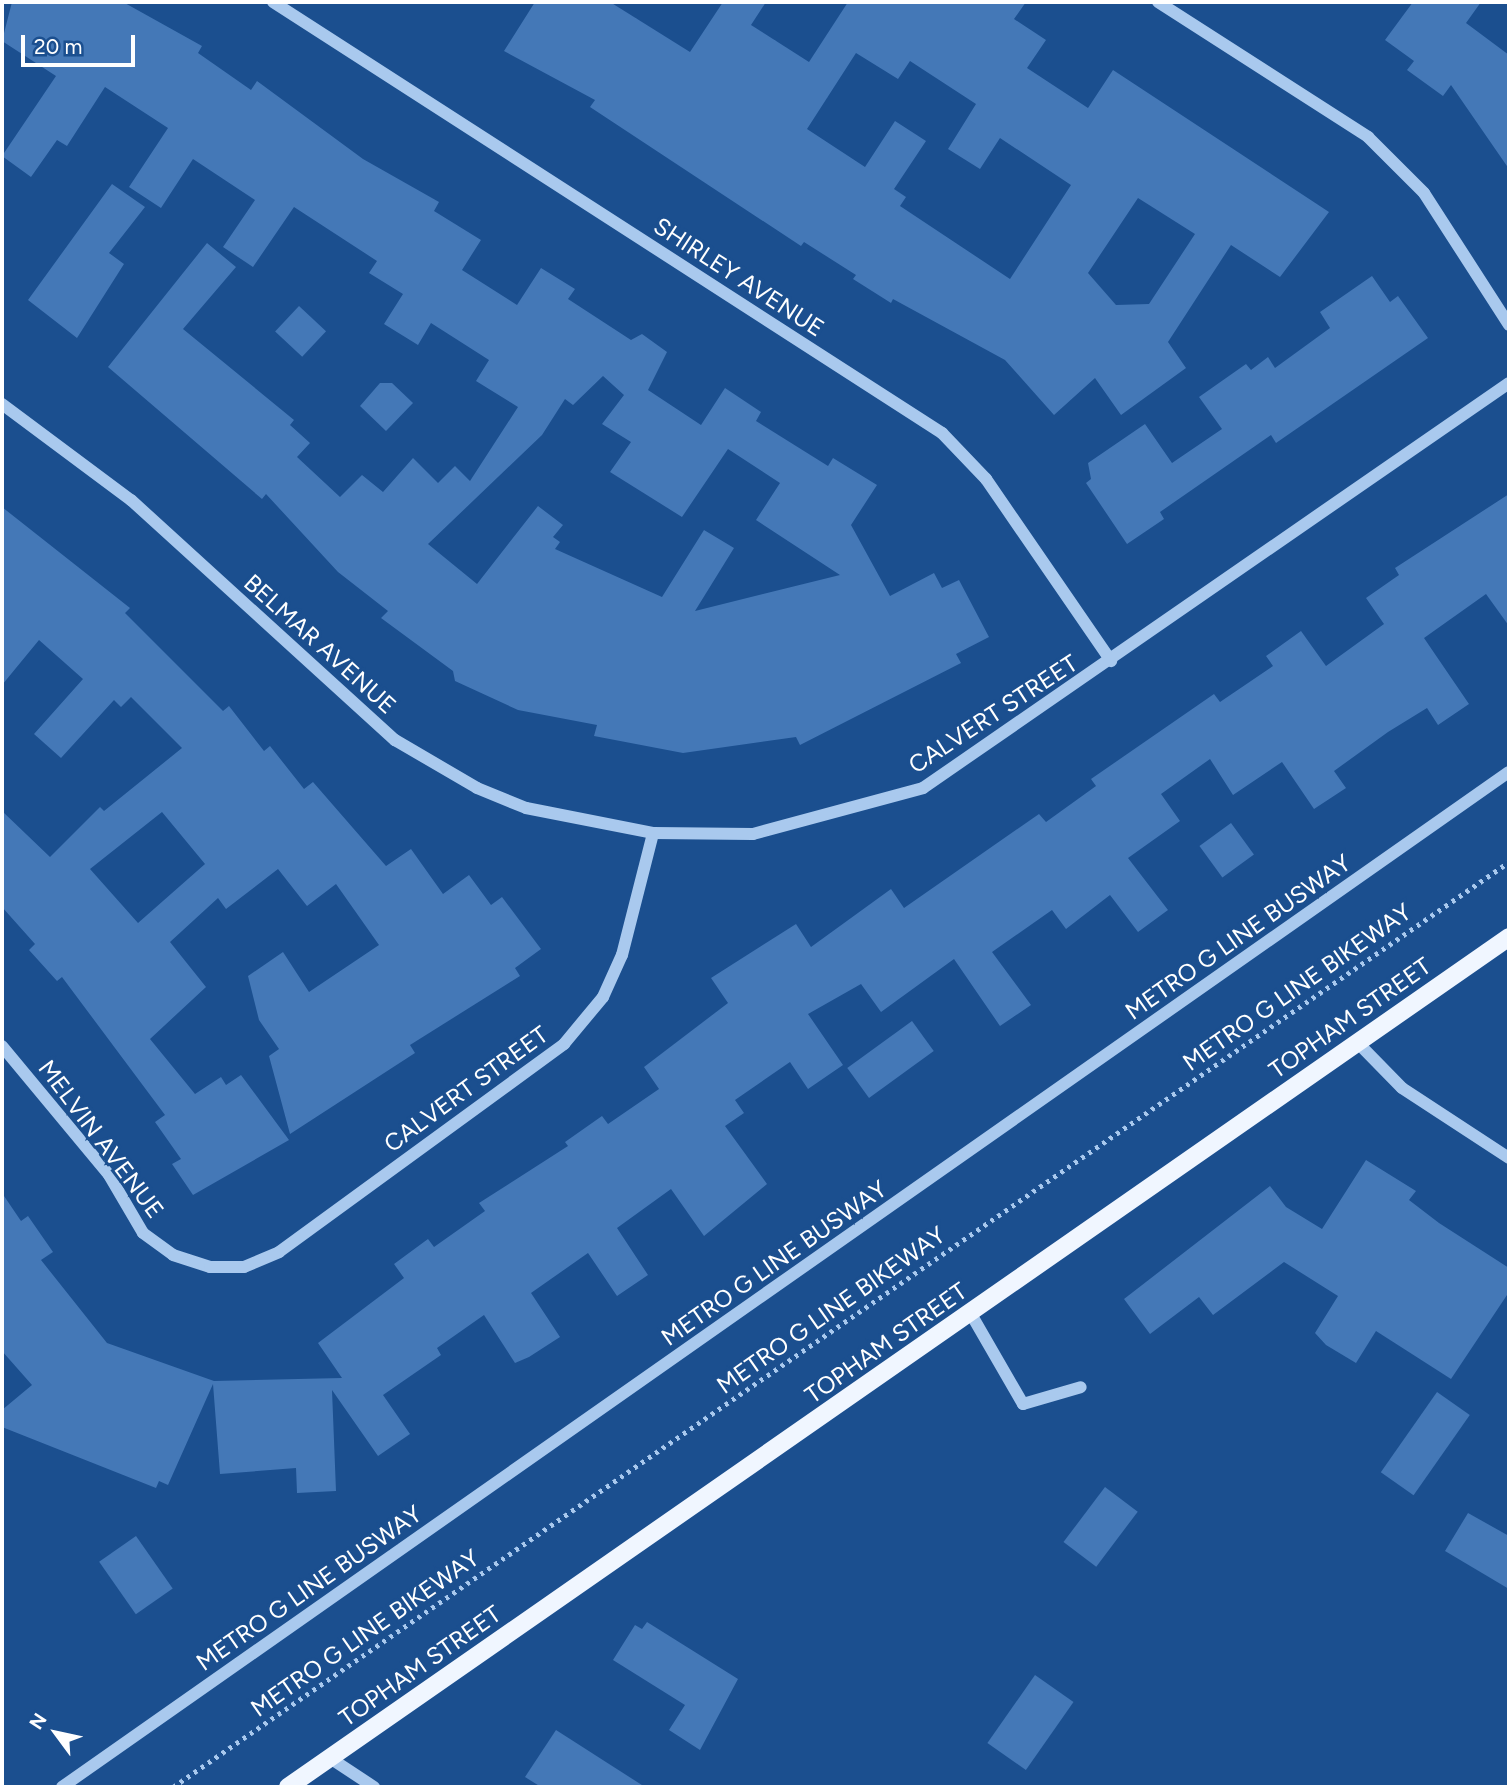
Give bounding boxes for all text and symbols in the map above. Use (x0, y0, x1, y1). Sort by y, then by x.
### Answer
scale bar (24, 21, 138, 65)
text: 20 m (34, 34, 82, 59)
street label: SHIRLEY AVENUE (648, 211, 830, 343)
street label: BELMAR AVENUE (238, 568, 402, 720)
street label: CALVERT STREET (903, 649, 1083, 779)
street label: METRO G LINE BUSWAY (1120, 848, 1356, 1026)
street label: METRO G LINE BIKEWAY (1177, 897, 1417, 1077)
street label: TOPHAM STREET (1264, 951, 1436, 1085)
street label: CALVERT STREET (378, 1020, 554, 1158)
street label: MELVIN AVENUE (32, 1054, 170, 1224)
street label: METRO G LINE BUSWAY (656, 1174, 892, 1352)
street label: METRO G LINE BIKEWAY (711, 1220, 951, 1400)
street label: TOPHAM STREET (800, 1276, 972, 1410)
street label: METRO G LINE BUSWAY (191, 1499, 427, 1677)
street label: METRO G LINE BIKEWAY (245, 1543, 485, 1723)
street label: TOPHAM STREET (334, 1599, 506, 1733)
north arrow (21, 1698, 91, 1768)
text: N (24, 1709, 52, 1734)

